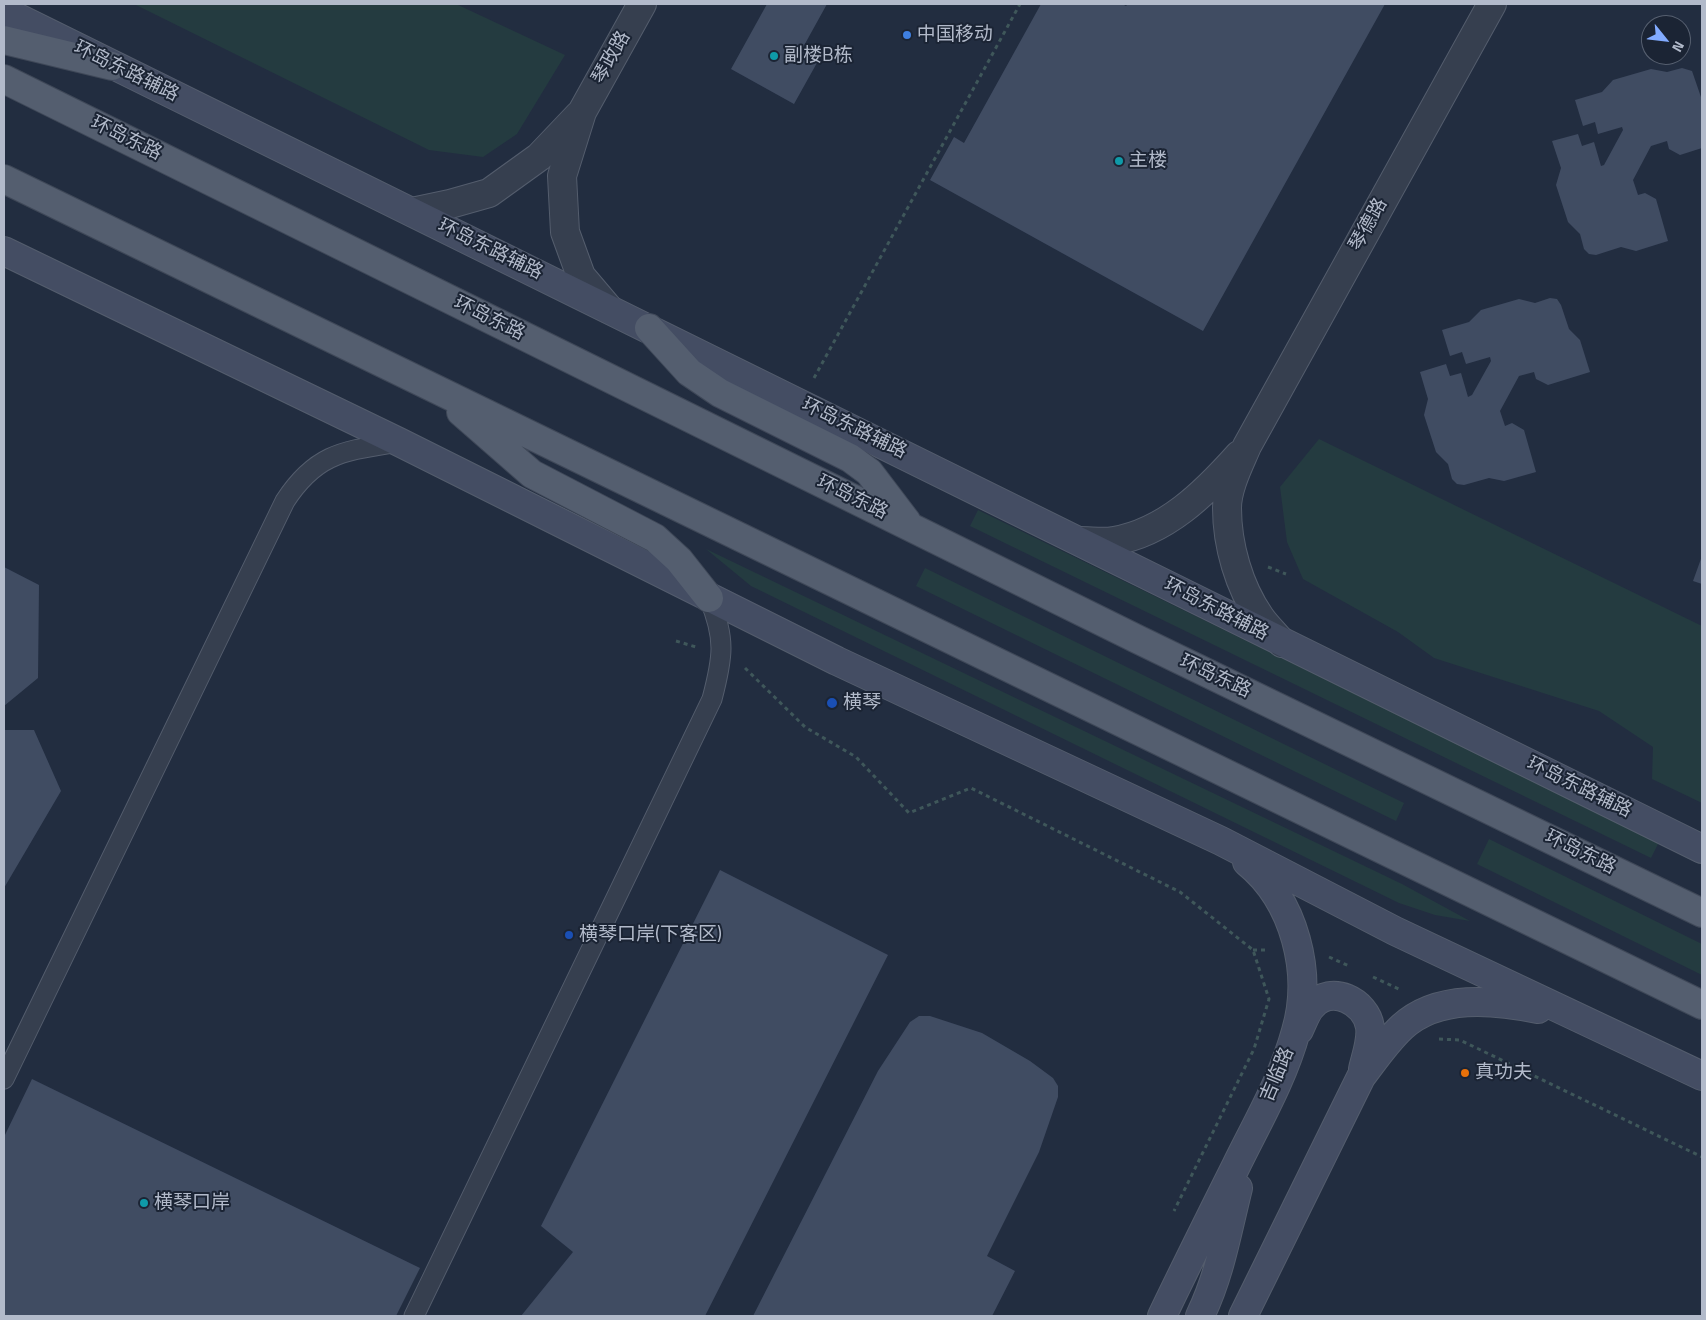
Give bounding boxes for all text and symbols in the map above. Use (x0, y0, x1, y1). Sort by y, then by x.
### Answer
north arrow (1641, 15, 1691, 65)
place label: 中国移动 (917, 24, 993, 46)
street label: 琴政路 (588, 28, 636, 88)
marker: 中国移动 (901, 29, 913, 41)
street label: 环岛东路辅路 (70, 37, 182, 107)
text: N (1667, 38, 1690, 56)
place label: 副楼B栋 (784, 45, 853, 67)
marker: 副楼B栋 (768, 50, 780, 62)
street label: 环岛东路 (87, 112, 165, 166)
place label: 主楼 (1129, 150, 1167, 172)
marker: 主楼 (1113, 155, 1125, 167)
street label: 琴德路 (1345, 195, 1393, 255)
street label: 环岛东路辅路 (434, 215, 546, 285)
street label: 环岛东路 (450, 292, 528, 346)
street label: 环岛东路辅路 (798, 394, 910, 464)
street label: 环岛东路 (813, 471, 891, 525)
street label: 环岛东路辅路 (1160, 574, 1272, 646)
street label: 环岛东路 (1176, 651, 1254, 703)
place label: 横琴 (843, 692, 881, 714)
marker: 横琴 (825, 696, 839, 710)
street label: 环岛东路辅路 (1523, 753, 1635, 823)
street label: 环岛东路 (1541, 826, 1619, 880)
place label: 横琴口岸(下客区) (579, 924, 722, 946)
marker: 横琴口岸(下客区) (563, 929, 575, 941)
street label: 吉临路 (1256, 1044, 1300, 1106)
place label: 真功夫 (1475, 1062, 1532, 1084)
marker: 真功夫 (1459, 1067, 1471, 1079)
place label: 横琴口岸 (154, 1192, 230, 1214)
marker: 横琴口岸 (138, 1197, 150, 1209)

